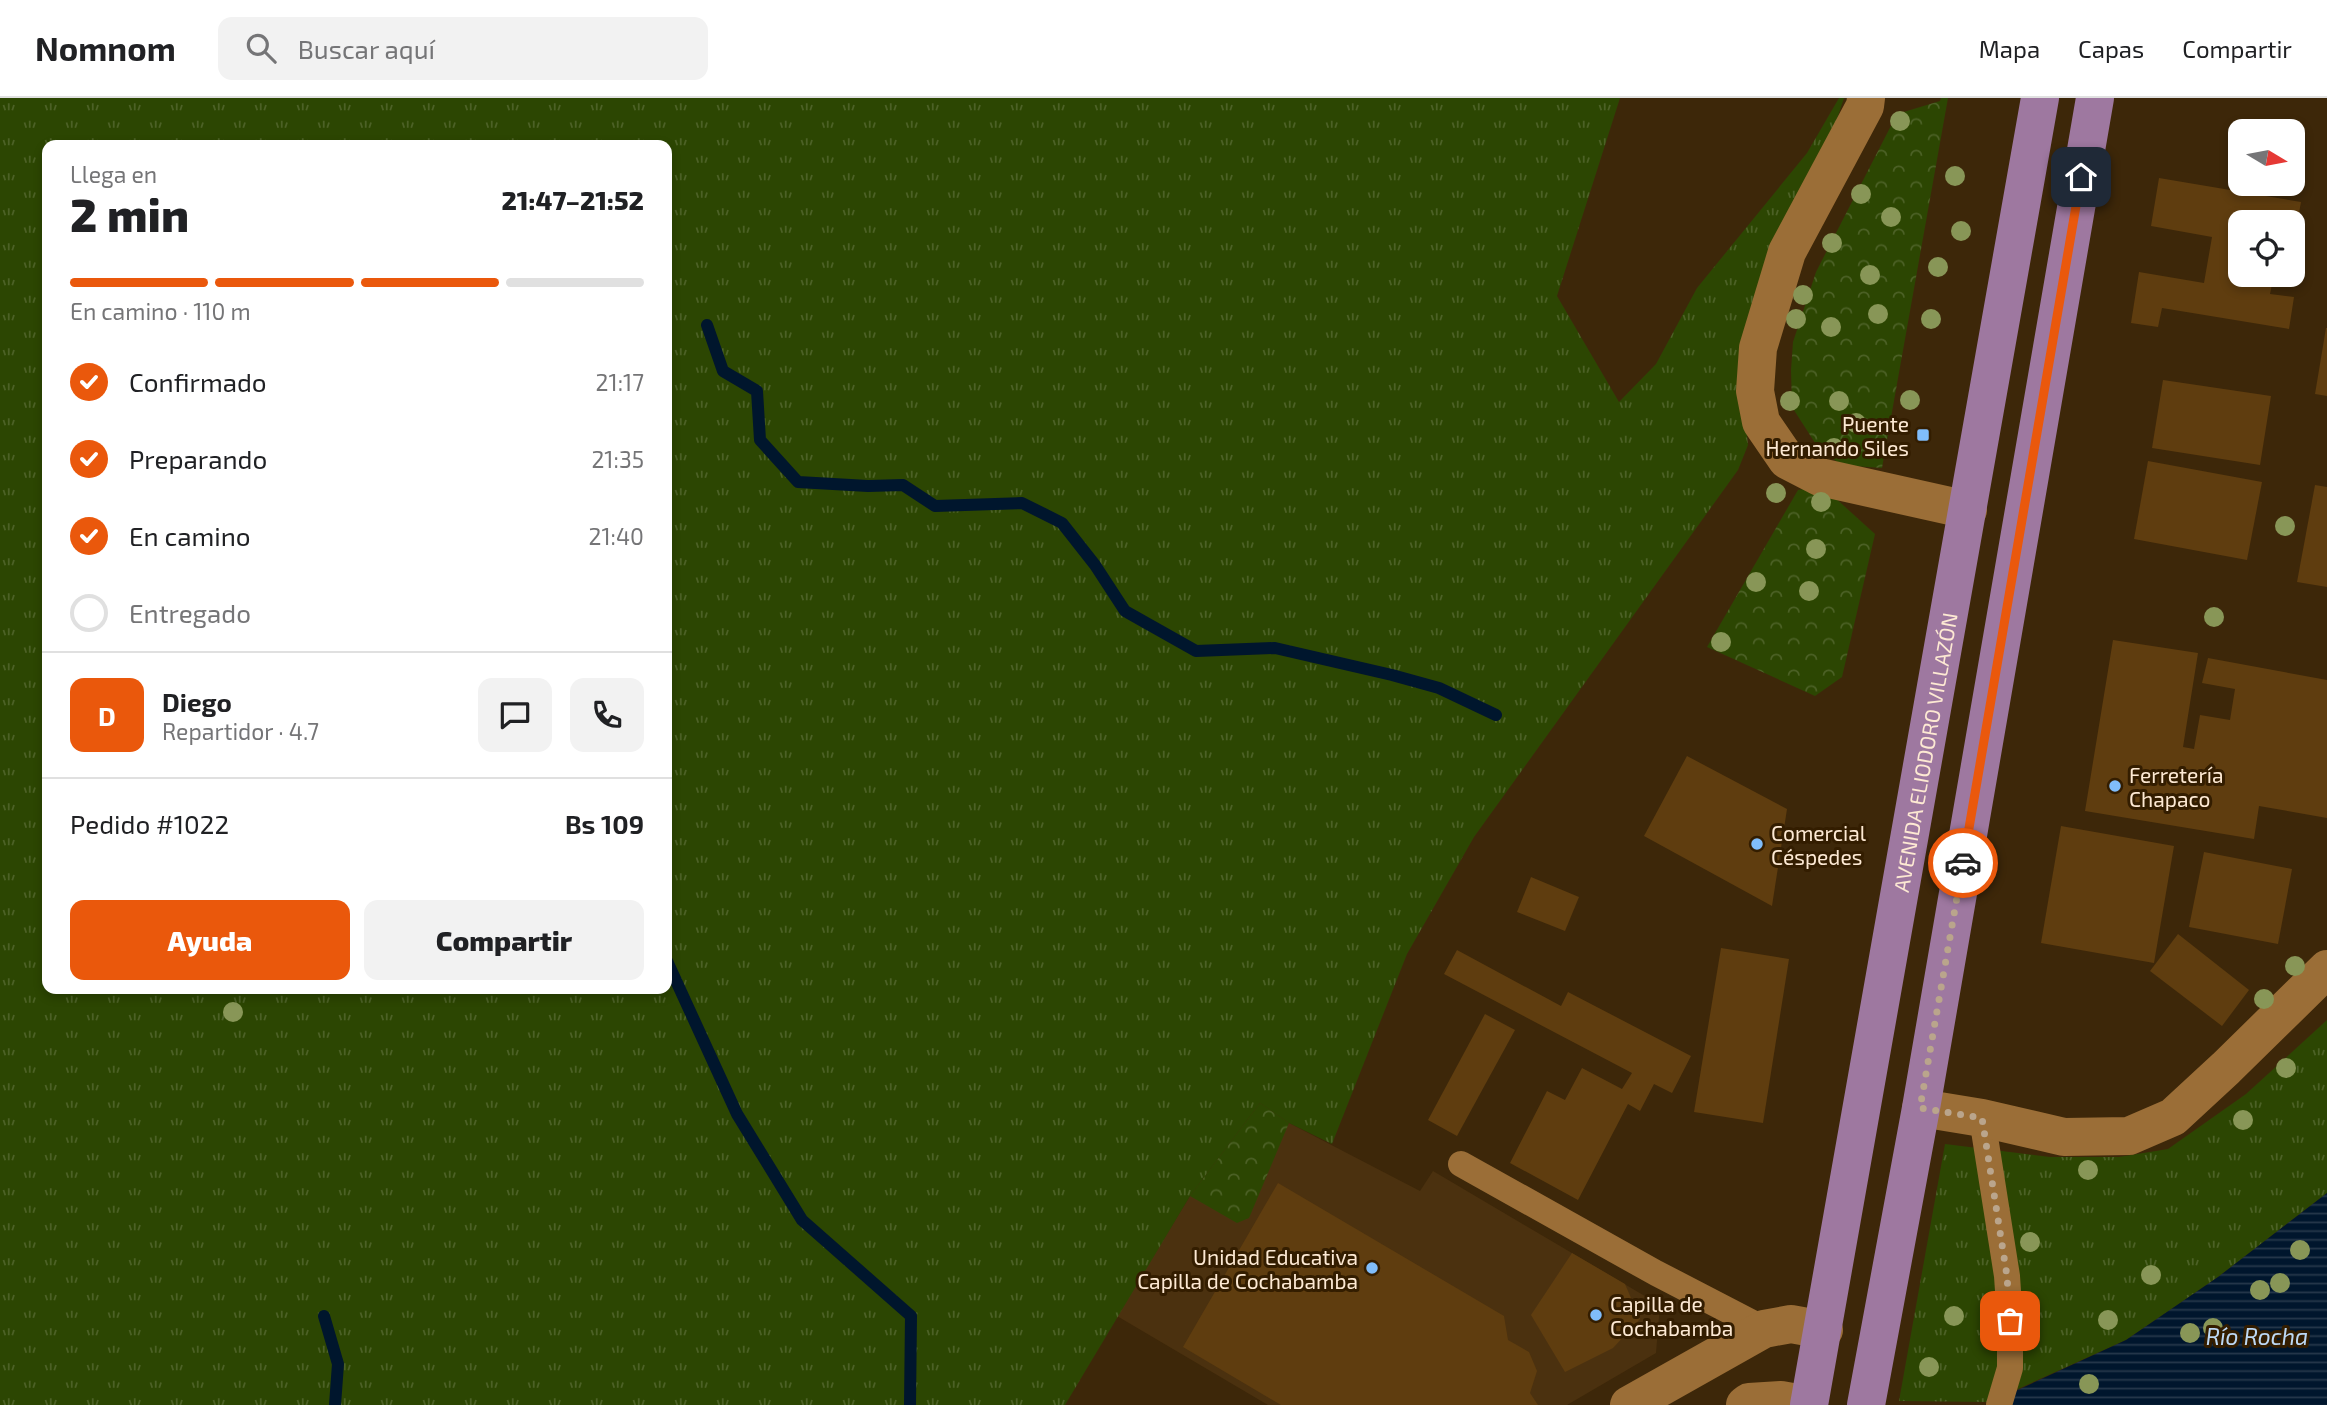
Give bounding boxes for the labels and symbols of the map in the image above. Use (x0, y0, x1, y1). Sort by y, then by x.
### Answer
north arrow (2228, 119, 2305, 196)
pin (2051, 147, 2111, 207)
place label: Puente Hernando Siles (1766, 411, 1909, 460)
marker: Puente Hernando Siles (1915, 427, 1931, 443)
street label: AVENIDA ELIODORO VILLAZÓN (1887, 610, 1961, 894)
place label: Ferretería Chapaco (2129, 762, 2224, 811)
marker: Ferretería Chapaco (2107, 778, 2123, 794)
place label: Comercial Céspedes (1771, 820, 1867, 869)
courier (1928, 828, 1998, 898)
marker: Comercial Céspedes (1749, 836, 1765, 852)
place label: Unidad Educativa Capilla de Cochabamba (1137, 1244, 1358, 1293)
marker: Unidad Educativa Capilla de Cochabamba (1364, 1260, 1380, 1276)
place label: Capilla de Cochabamba (1610, 1291, 1733, 1340)
pin (1980, 1291, 2040, 1351)
marker: Capilla de Cochabamba (1588, 1307, 1604, 1323)
water label: Río Rocha (2206, 1322, 2308, 1350)

